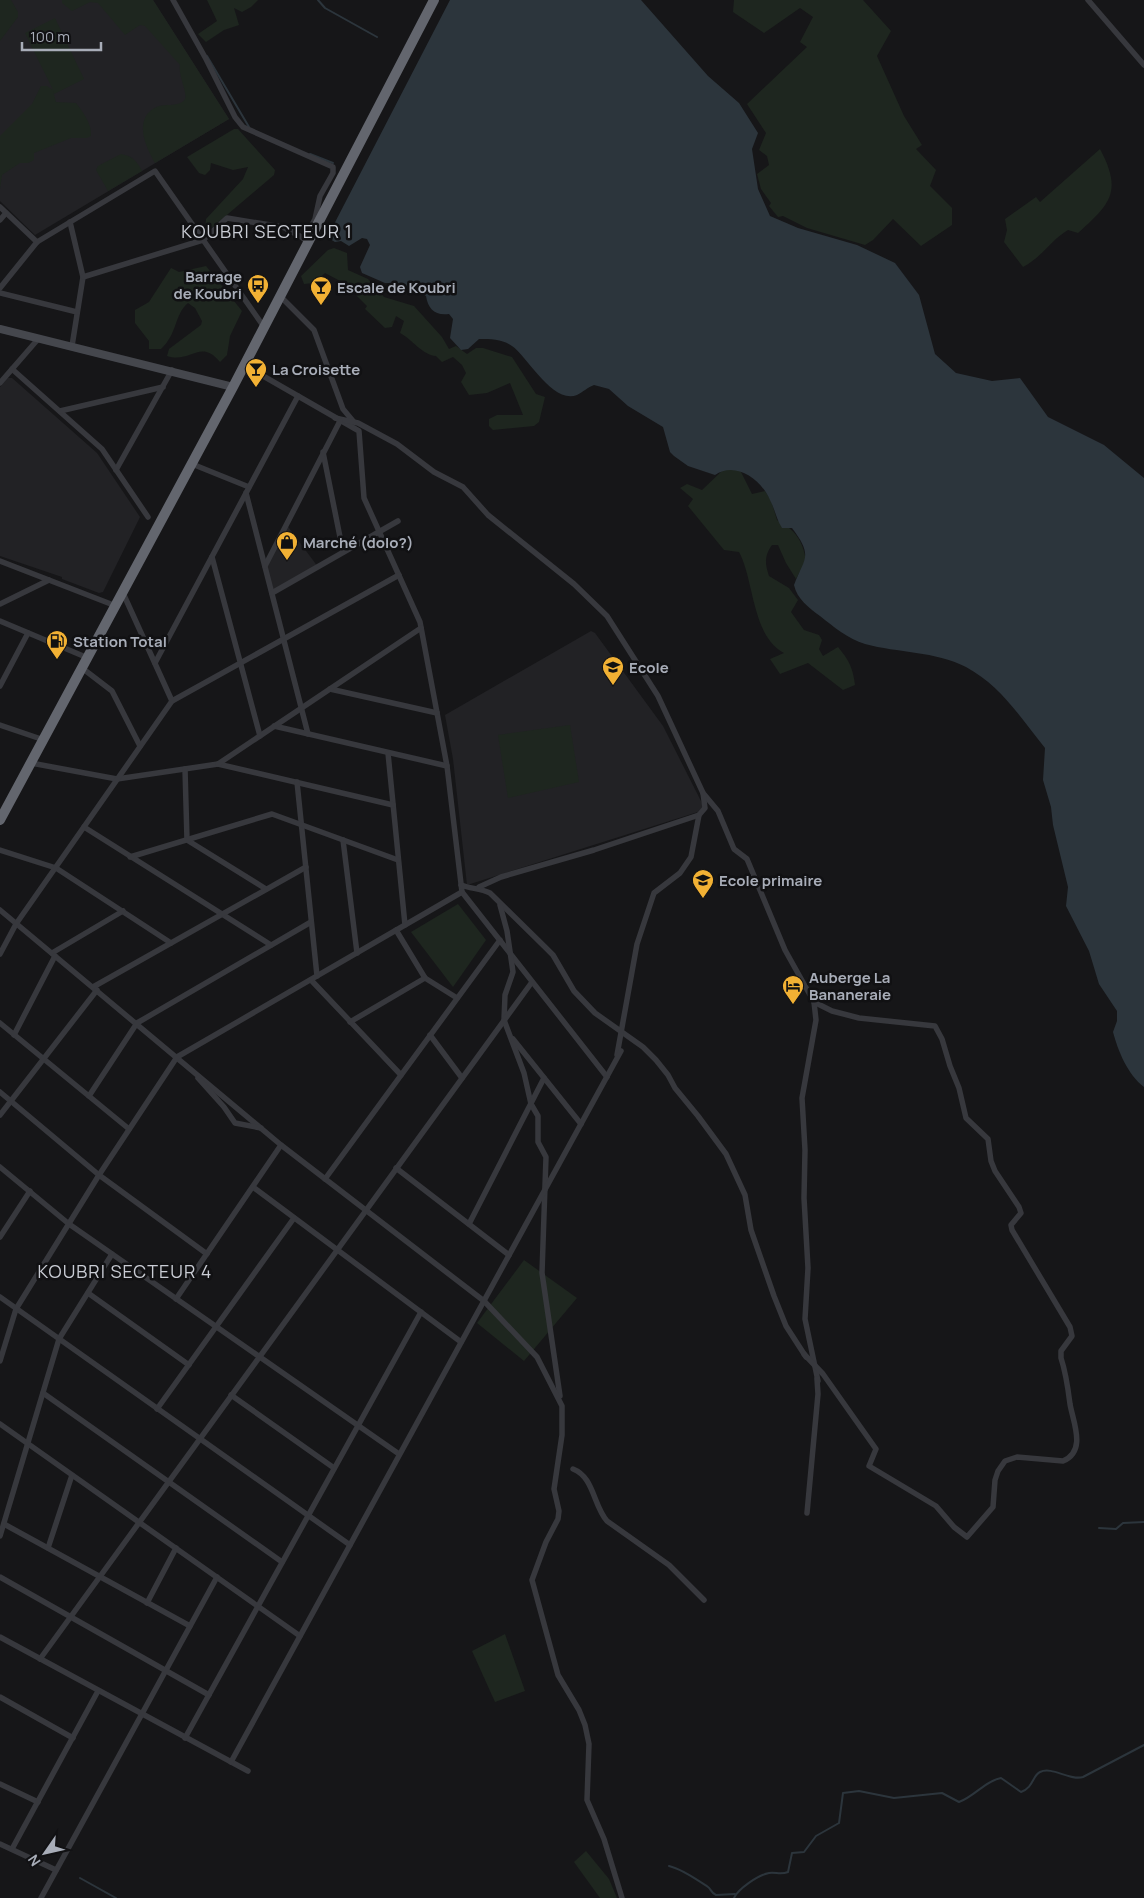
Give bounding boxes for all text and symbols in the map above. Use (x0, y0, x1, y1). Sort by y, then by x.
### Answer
scale bar (22, 20, 101, 52)
text: 100 m (30, 26, 70, 47)
district label: KOUBRI SECTEUR 1 (181, 219, 353, 243)
place label: Barrage de Koubri (174, 266, 242, 304)
bus stop icon: Barrage de Koubri (246, 273, 270, 304)
bar icon: Escale de Koubri (309, 275, 333, 306)
place label: Escale de Koubri (337, 277, 456, 298)
bar icon: La Croisette (244, 357, 268, 388)
place label: La Croisette (272, 359, 360, 380)
shop icon: Marché (dolo?) (275, 530, 299, 561)
place label: Marché (dolo?) (303, 532, 414, 553)
fuel station icon: Station Total (45, 629, 69, 660)
place label: Station Total (73, 631, 167, 652)
school or university icon: Ecole (601, 655, 625, 686)
place label: Ecole (629, 657, 669, 678)
school or university icon: Ecole primaire (691, 868, 715, 899)
place label: Ecole primaire (719, 870, 822, 891)
place label: Auberge La Bananeraie (809, 967, 891, 1005)
hotel icon: Auberge La Bananeraie (781, 974, 805, 1005)
district label: KOUBRI SECTEUR 4 (38, 1259, 212, 1283)
north arrow (20, 1828, 70, 1878)
text: N (23, 1851, 44, 1870)

